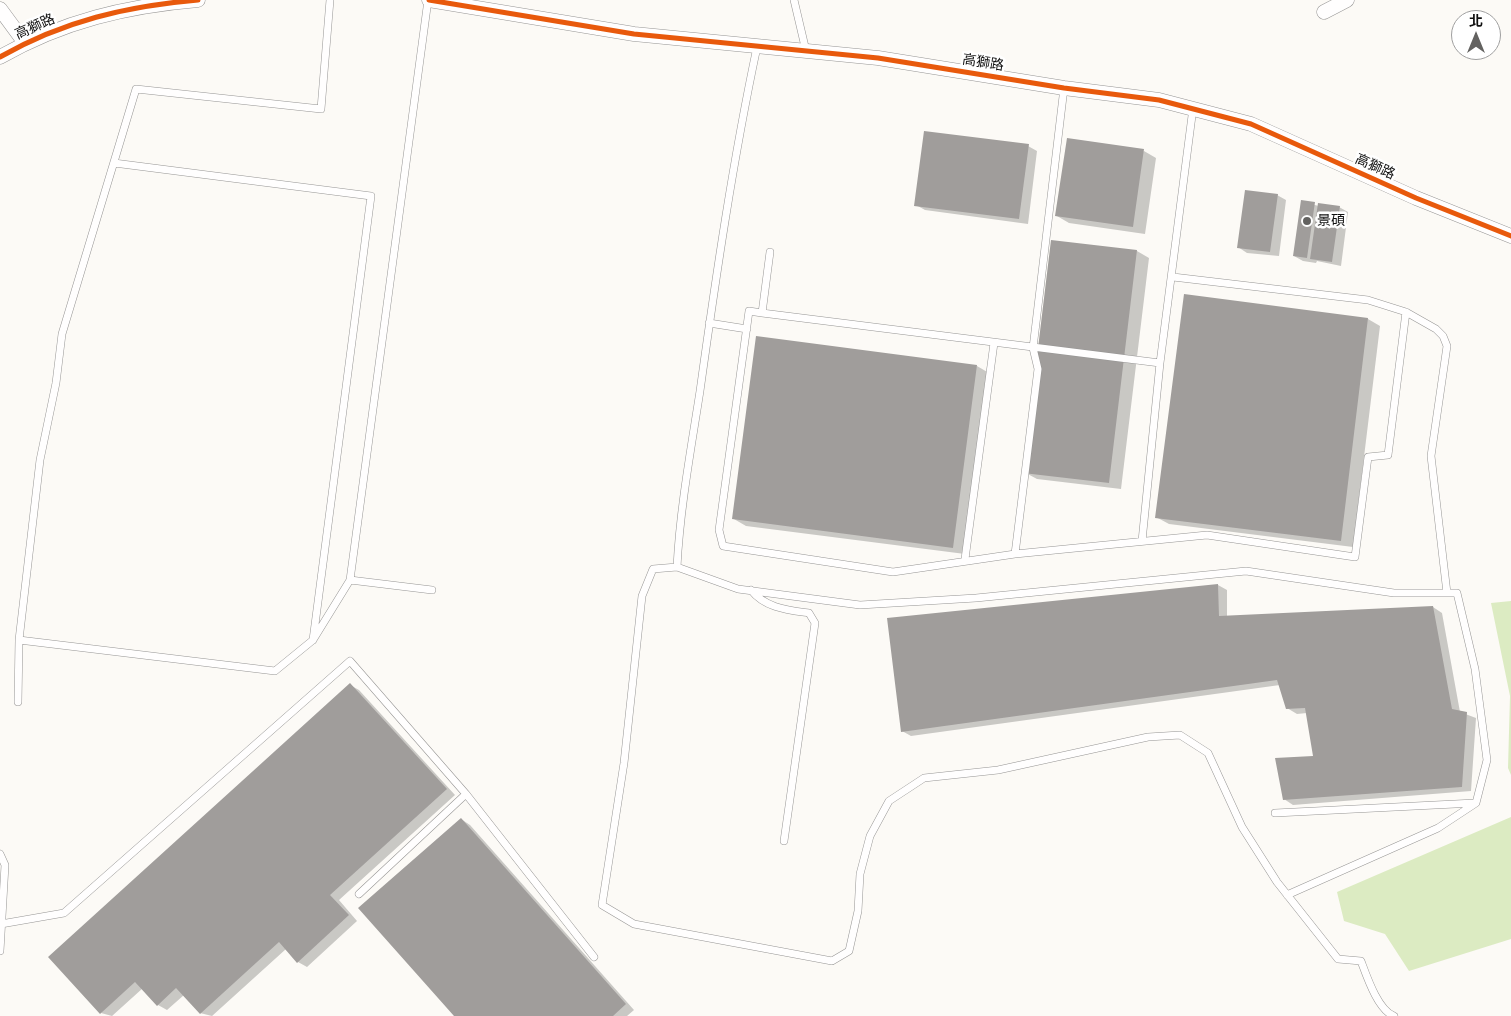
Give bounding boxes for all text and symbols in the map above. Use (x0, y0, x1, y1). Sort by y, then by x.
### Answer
north arrow (1451, 10, 1501, 60)
street label: 高獅路 (12, 11, 58, 43)
text: 北 (1469, 12, 1483, 30)
street label: 高獅路 (961, 51, 1005, 75)
street label: 高獅路 (1352, 151, 1398, 183)
place label: 景碩 (1317, 213, 1345, 229)
marker: 景碩 (1301, 215, 1313, 227)

